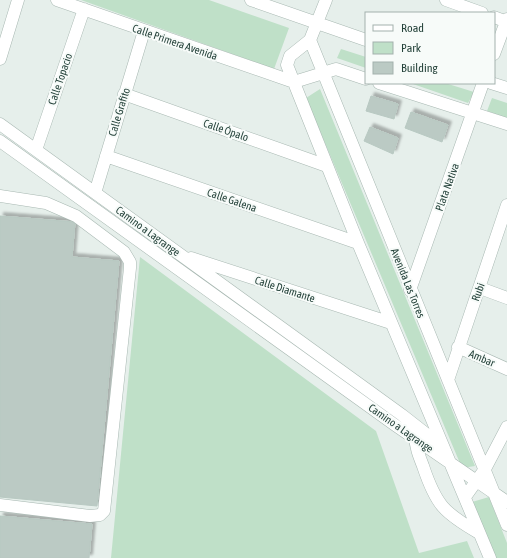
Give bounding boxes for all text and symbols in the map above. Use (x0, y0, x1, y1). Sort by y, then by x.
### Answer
legend (365, 12, 495, 84)
text: Road (401, 21, 424, 35)
street label: Calle Primera Avenida (131, 22, 219, 62)
text: Park (401, 41, 422, 55)
street label: Calle Topacio (46, 52, 74, 106)
text: Building (401, 61, 439, 75)
street label: Calle Grafito (106, 86, 132, 138)
street label: Calle Ópalo (202, 117, 250, 143)
street label: Plata Nativa (433, 161, 461, 213)
street label: Calle Galena (206, 186, 258, 214)
street label: Camino a Lagrange (114, 204, 182, 258)
street label: Avenida Las Torres (389, 246, 427, 320)
street label: Calle Diamante (253, 274, 317, 304)
street label: Rubi (469, 281, 487, 303)
street label: Ambar (467, 347, 497, 369)
street label: Camino a Lagrange (366, 401, 436, 455)

